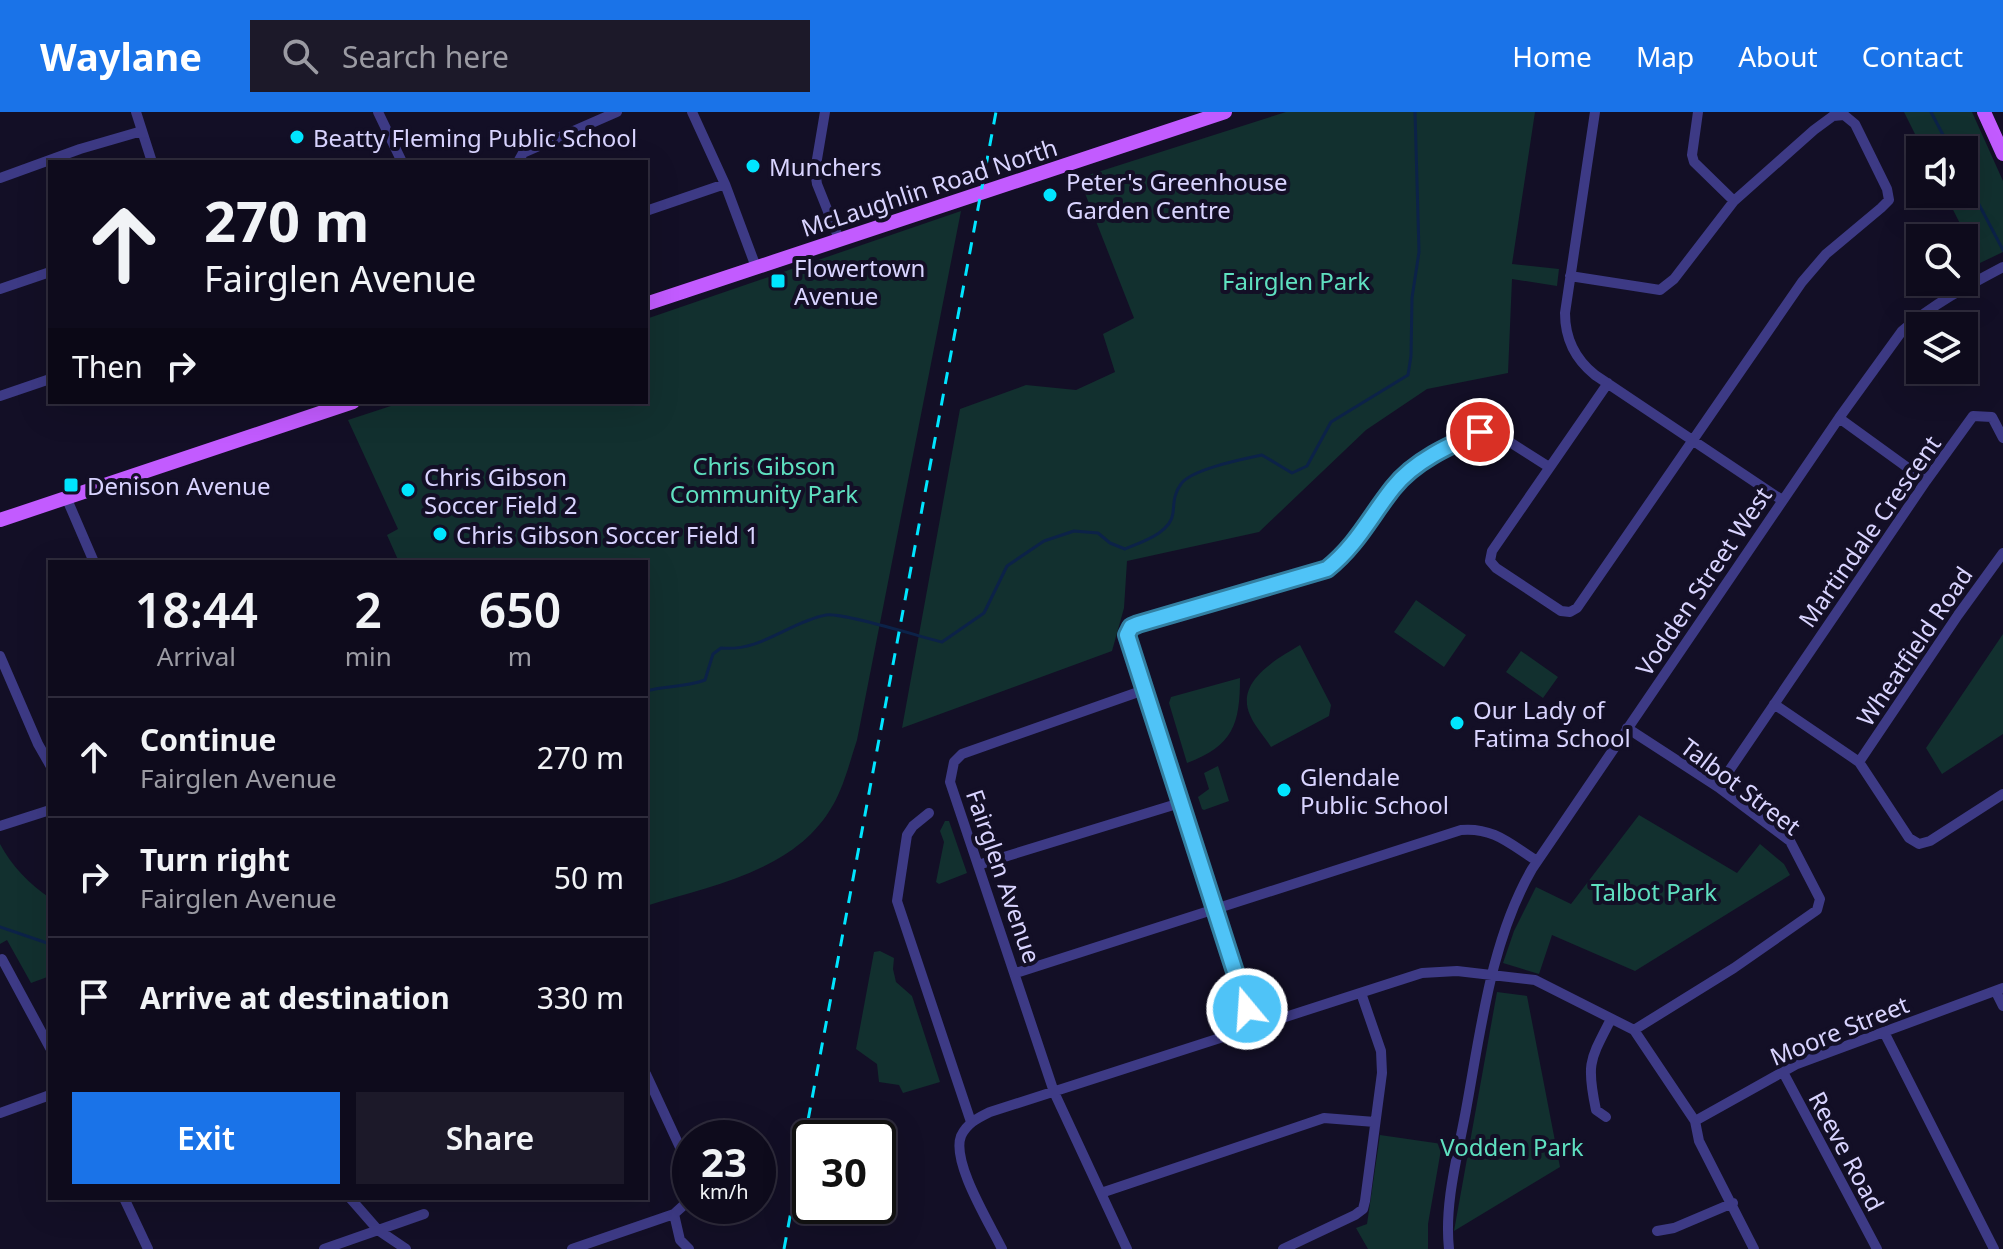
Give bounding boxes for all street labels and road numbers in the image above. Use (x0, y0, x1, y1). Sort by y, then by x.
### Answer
street label: McLaughlin Road North (797, 130, 1061, 244)
street label: Martindale Crescent (1790, 428, 1948, 634)
street label: Vodden Street West (1627, 480, 1779, 682)
street label: Wheatfield Road (1848, 560, 1980, 732)
street label: Talbot Street (1674, 730, 1808, 842)
street label: Fairglen Avenue (959, 785, 1049, 967)
street label: Moore Street (1765, 987, 1914, 1073)
street label: Reeve Road (1802, 1085, 1892, 1217)

